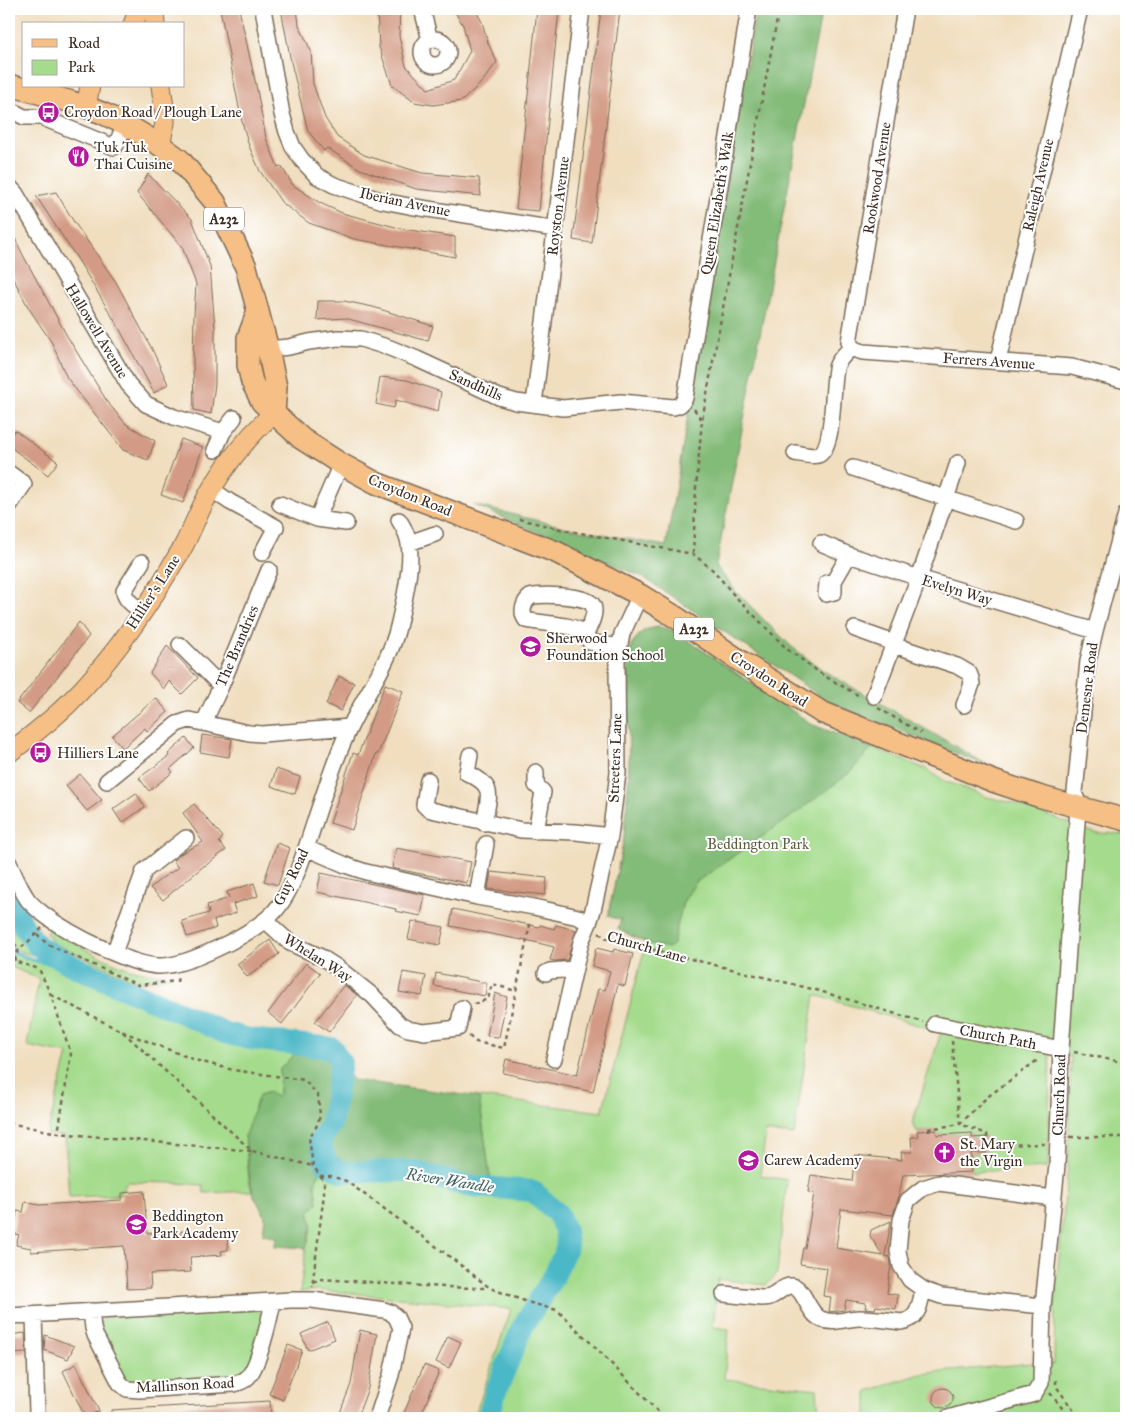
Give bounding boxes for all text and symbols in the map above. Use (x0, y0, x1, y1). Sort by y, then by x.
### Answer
legend (22, 22, 185, 88)
text: Road (68, 34, 100, 52)
text: Park (68, 58, 95, 76)
bus stop icon: Croydon Road / Plough Lane (36, 100, 60, 124)
place label: Croydon Road / Plough Lane (64, 103, 242, 121)
street label: Rookwood Avenue (859, 121, 895, 235)
street label: Queen Elizabeth's Walk (697, 130, 737, 276)
street label: Raleigh Avenue (1019, 137, 1057, 233)
place label: Tuk Tuk Thai Cuisine (94, 138, 173, 173)
restaurant icon: Tuk Tuk Thai Cuisine (66, 144, 90, 168)
street label: Royston Avenue (543, 155, 573, 257)
street label: Iberian Avenue (358, 184, 452, 220)
road number: A232 (204, 208, 244, 230)
street label: Hallowell Avenue (62, 280, 132, 382)
street label: Ferrers Avenue (942, 349, 1036, 373)
street label: Sandhills (446, 365, 506, 405)
street label: Croydon Road (365, 470, 455, 520)
street label: Hillier's Lane (122, 551, 184, 633)
street label: Evelyn Way (920, 571, 995, 609)
street label: The Brandries (212, 602, 262, 690)
road number: A232 (674, 618, 714, 640)
place label: Sherwood Foundation School (546, 629, 665, 664)
school or university icon: Sherwood Foundation School (518, 635, 542, 659)
street label: Demesne Road (1072, 641, 1102, 735)
street label: Croydon Road (727, 647, 811, 711)
street label: Streeters Lane (604, 713, 626, 803)
bus stop icon: Hilliers Lane (29, 741, 53, 765)
place label: Hilliers Lane (57, 744, 139, 762)
park label: Beddington Park (707, 835, 809, 853)
street label: Guy Road (270, 845, 313, 908)
street label: Church Lane (605, 927, 689, 967)
street label: Whelan Way (280, 930, 356, 987)
street label: Church Path (958, 1021, 1039, 1053)
street label: Church Road (1049, 1053, 1069, 1136)
place label: St. Mary the Virgin (960, 1135, 1022, 1170)
church icon: St. Mary the Virgin (932, 1141, 956, 1165)
school or university icon: Carew Academy (736, 1148, 760, 1172)
place label: Carew Academy (764, 1151, 862, 1169)
water label: River Wandle (404, 1164, 496, 1197)
place label: Beddington Park Academy (152, 1207, 239, 1242)
school or university icon: Beddington Park Academy (124, 1213, 148, 1237)
street label: Mallinson Road (135, 1373, 235, 1397)

